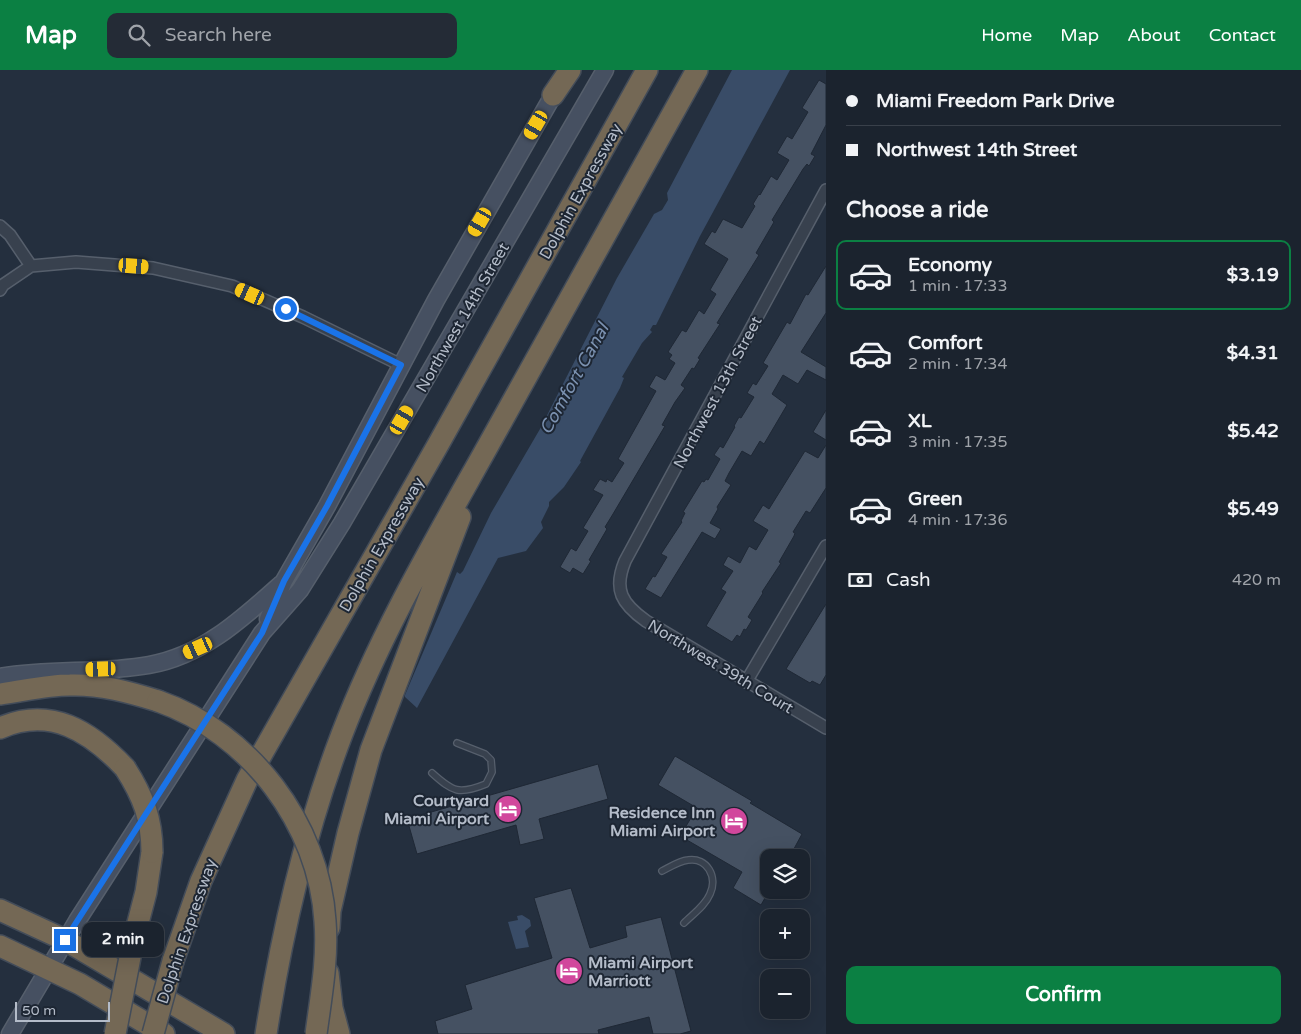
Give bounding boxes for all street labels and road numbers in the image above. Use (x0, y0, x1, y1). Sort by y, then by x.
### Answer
street label: Dolphin Expressway (535, 120, 627, 263)
street label: Northwest 14th Street (412, 239, 514, 396)
street label: Northwest 13th Street (669, 313, 767, 472)
street label: Dolphin Expressway (335, 473, 429, 615)
street label: Northwest 39th Court (644, 615, 797, 718)
street label: Dolphin Expressway (153, 856, 221, 1007)

